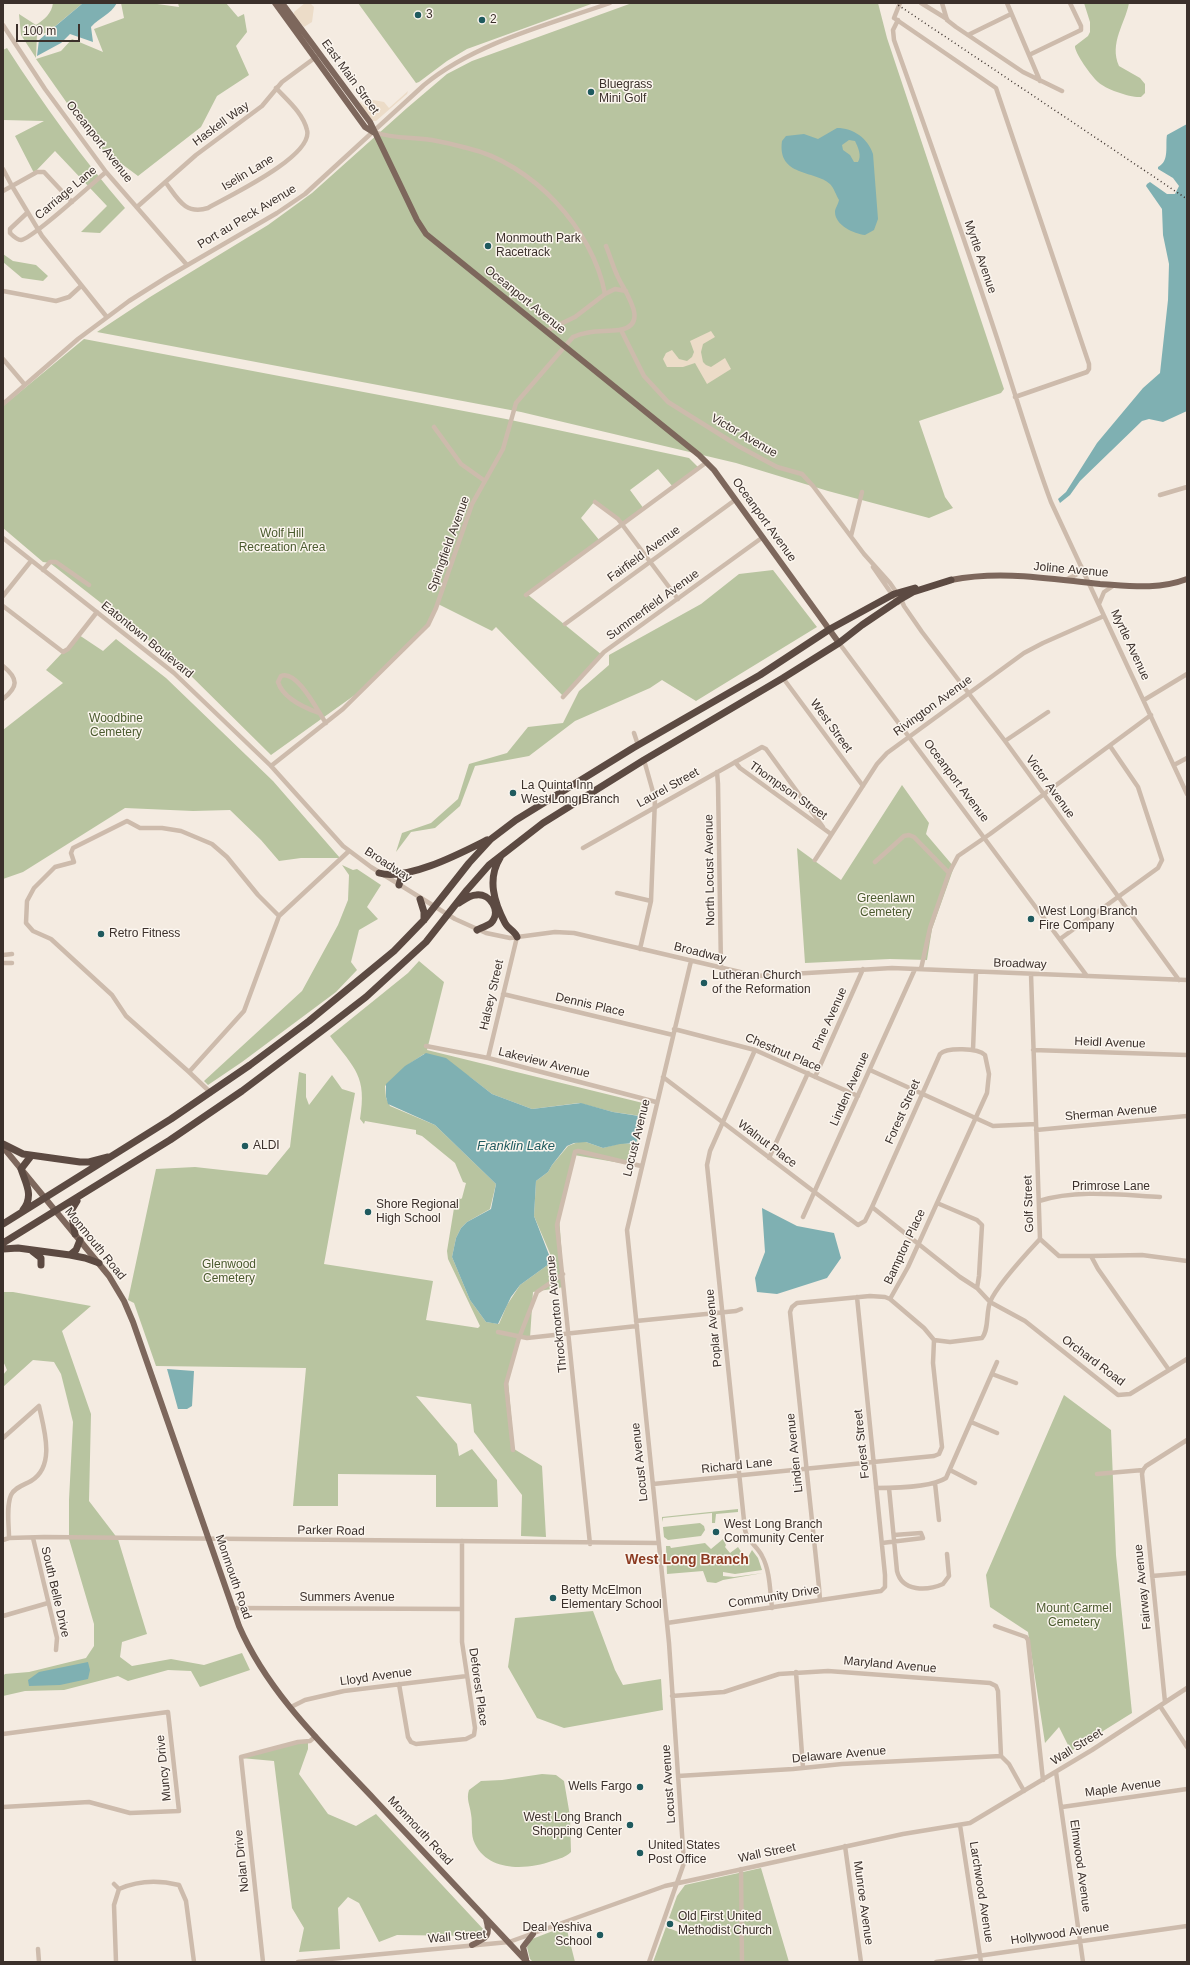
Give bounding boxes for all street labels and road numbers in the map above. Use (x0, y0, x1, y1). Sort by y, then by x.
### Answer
street label: East Main Street (318, 37, 382, 117)
street label: Oceanport Avenue (63, 98, 135, 186)
street label: Haskell Way (190, 99, 252, 149)
street label: Iselin Lane (219, 152, 277, 194)
street label: Carriage Lane (32, 163, 100, 223)
street label: Port au Peck Avenue (195, 182, 299, 252)
street label: Myrtle Avenue (961, 218, 999, 296)
street label: Oceanport Avenue (482, 263, 568, 337)
street label: Victor Avenue (708, 411, 780, 461)
street label: Oceanport Avenue (729, 475, 799, 565)
street label: Springfield Avenue (425, 494, 473, 594)
street label: Fairfield Avenue (605, 523, 683, 585)
street label: Joline Avenue (1033, 560, 1109, 580)
street label: Summerfield Avenue (604, 567, 702, 643)
street label: Eatontown Boulevard (98, 599, 196, 681)
street label: Myrtle Avenue (1107, 607, 1153, 683)
street label: Rivington Avenue (891, 673, 975, 739)
street label: West Street (807, 696, 855, 756)
street label: Oceanport Avenue (920, 737, 992, 825)
street label: Victor Avenue (1022, 753, 1078, 821)
street label: Thompson Street (746, 759, 830, 823)
street label: Laurel Street (634, 765, 702, 811)
street label: North Locust Avenue (702, 814, 718, 926)
street label: Broadway (362, 844, 414, 886)
street label: Broadway (672, 940, 728, 966)
street label: Broadway (993, 956, 1047, 972)
street label: Halsey Street (477, 958, 507, 1032)
street label: Pine Avenue (810, 985, 850, 1053)
street label: Dennis Place (554, 990, 626, 1020)
street label: Chestnut Place (743, 1030, 823, 1076)
street label: Heidl Avenue (1074, 1035, 1146, 1051)
street label: Lakeview Avenue (497, 1045, 591, 1081)
street label: Linden Avenue (827, 1050, 873, 1128)
street label: Forest Street (882, 1077, 924, 1147)
street label: Locust Avenue (620, 1098, 654, 1178)
street label: Sherman Avenue (1064, 1102, 1158, 1124)
street label: Walnut Place (735, 1117, 799, 1171)
street label: Golf Street (1021, 1175, 1037, 1233)
street label: Primrose Lane (1072, 1180, 1150, 1194)
street label: Monmouth Road (61, 1205, 129, 1283)
street label: Bampton Place (881, 1207, 929, 1287)
street label: Throckmorton Avenue (544, 1255, 570, 1373)
street label: Poplar Avenue (703, 1288, 725, 1368)
street label: Orchard Road (1059, 1333, 1127, 1389)
street label: Forest Street (851, 1409, 873, 1479)
street label: Linden Avenue (784, 1413, 806, 1493)
street label: Locust Avenue (629, 1422, 651, 1502)
street label: Richard Lane (701, 1455, 773, 1477)
street label: Parker Road (297, 1523, 365, 1539)
street label: Monmouth Road (212, 1533, 254, 1621)
street label: Fairway Avenue (1131, 1544, 1155, 1630)
street label: South Belle Drive (38, 1545, 72, 1639)
street label: Community Drive (727, 1583, 821, 1611)
street label: Summers Avenue (299, 1591, 395, 1605)
street label: Deforest Place (465, 1647, 491, 1727)
street label: Maryland Avenue (843, 1654, 937, 1676)
street label: Lloyd Avenue (339, 1665, 413, 1689)
street label: Wall Street (1048, 1725, 1106, 1769)
street label: Muncy Drive (153, 1734, 175, 1802)
street label: Locust Avenue (659, 1744, 679, 1824)
street label: Delaware Avenue (791, 1744, 887, 1766)
street label: Maple Avenue (1084, 1776, 1162, 1800)
street label: Monmouth Road (384, 1794, 456, 1868)
street label: Elmwood Avenue (1066, 1819, 1094, 1913)
street label: Nolan Drive (232, 1829, 252, 1893)
street label: Wall Street (737, 1840, 797, 1866)
street label: Larchwood Avenue (966, 1840, 996, 1944)
street label: Munroe Avenue (850, 1860, 876, 1946)
street label: Hollywood Avenue (1010, 1920, 1110, 1948)
street label: Wall Street (427, 1927, 487, 1947)

